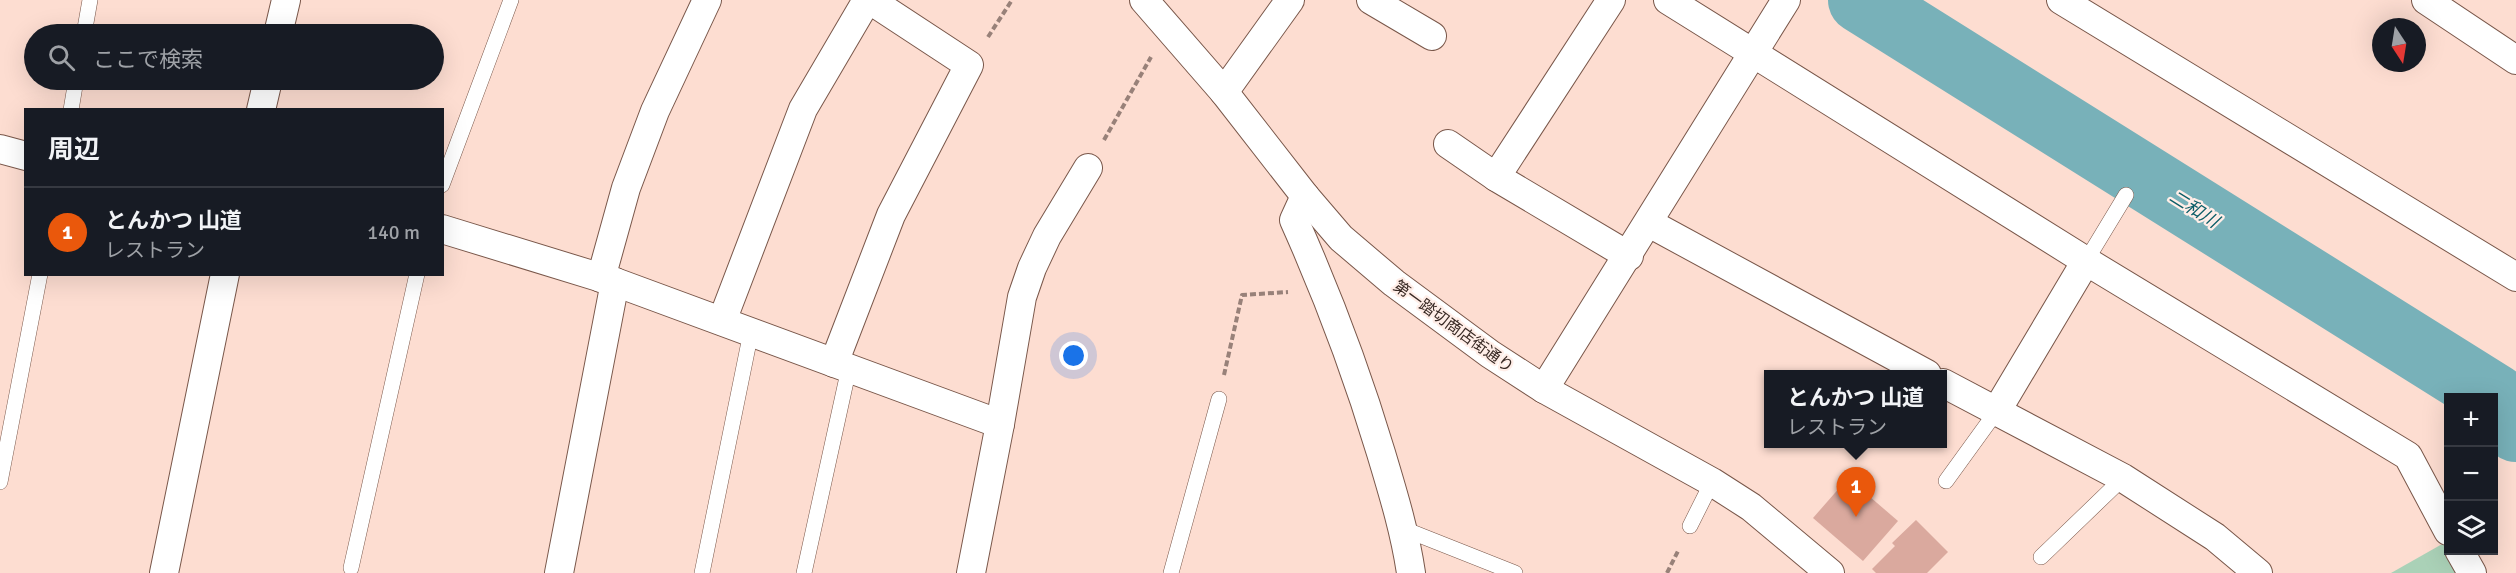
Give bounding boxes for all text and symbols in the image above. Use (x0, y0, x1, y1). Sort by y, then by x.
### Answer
north arrow (2372, 18, 2426, 72)
search box (24, 24, 444, 90)
icon: search (45, 41, 78, 74)
text: ここで検索 (93, 46, 203, 73)
text: 周辺 (48, 134, 100, 166)
water label: 二和川 (2165, 185, 2224, 234)
text: とんかつ 山道 (105, 207, 242, 234)
text: 1 (62, 220, 73, 245)
text: 140 m (367, 220, 420, 245)
text: レストラン (105, 238, 205, 263)
street label: 第一踏切商店街通り (1389, 276, 1518, 377)
your location (1059, 341, 1088, 370)
popup (1764, 370, 1947, 448)
text: とんかつ 山道 (1787, 384, 1924, 411)
map controls (2444, 393, 2498, 555)
button: + (2444, 393, 2498, 447)
text: レストラン (1787, 415, 1887, 440)
button: − (2444, 447, 2498, 501)
pin: 1 (1836, 468, 1876, 517)
button: layers (2444, 501, 2498, 555)

